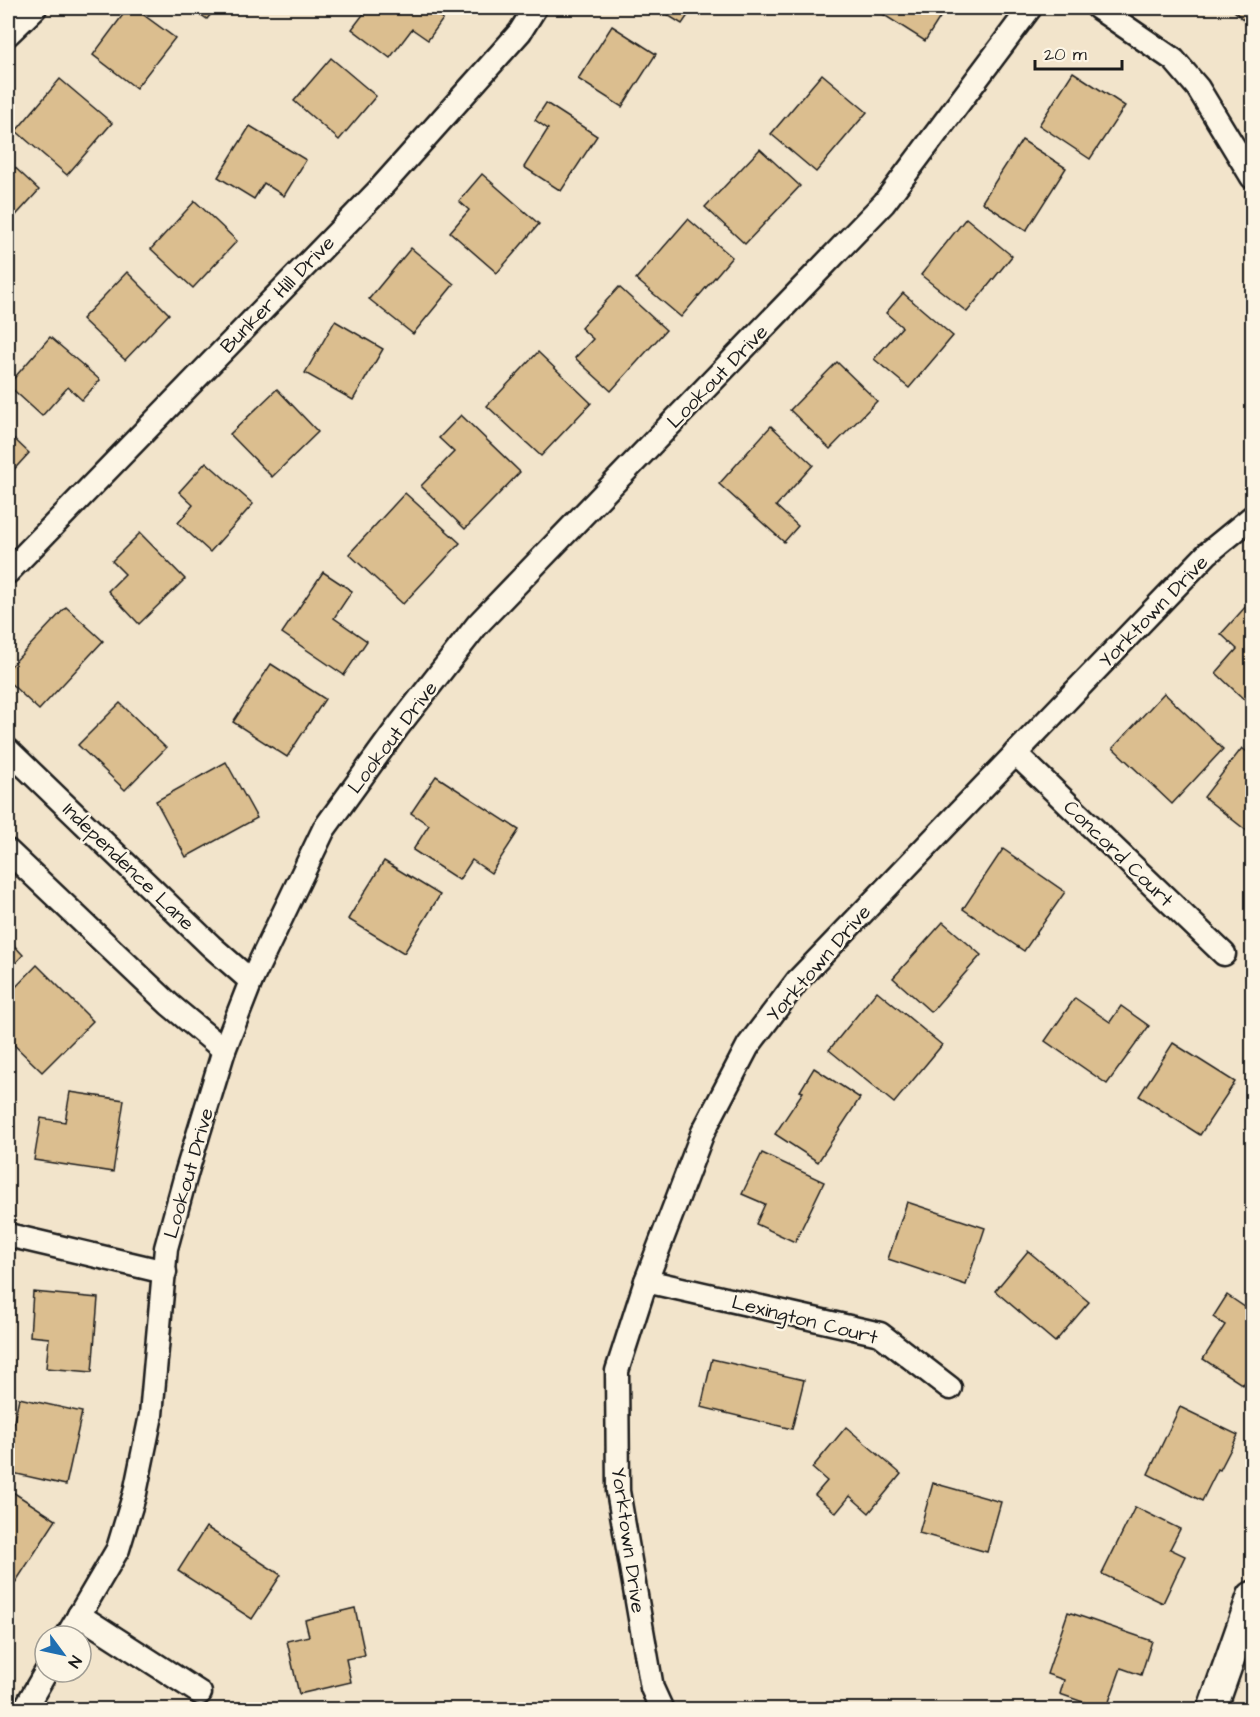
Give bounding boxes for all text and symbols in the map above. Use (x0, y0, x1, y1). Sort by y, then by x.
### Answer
scale bar (1035, 33, 1122, 71)
text: 20 m (1044, 42, 1087, 67)
street label: Bunker Hill Drive (214, 229, 341, 360)
street label: Lookout Drive (661, 319, 775, 435)
street label: Yorktown Drive (1093, 549, 1215, 674)
street label: Lookout Drive (341, 675, 445, 800)
street label: Concord Court (1057, 794, 1180, 914)
street label: Independence Lane (56, 796, 201, 937)
street label: Yorktown Drive (760, 899, 878, 1028)
street label: Lookout Drive (157, 1105, 221, 1242)
street label: Lexington Court (729, 1288, 881, 1353)
street label: Yorktown Drive (604, 1465, 652, 1615)
north arrow (33, 1624, 93, 1684)
text: N (63, 1651, 87, 1672)

